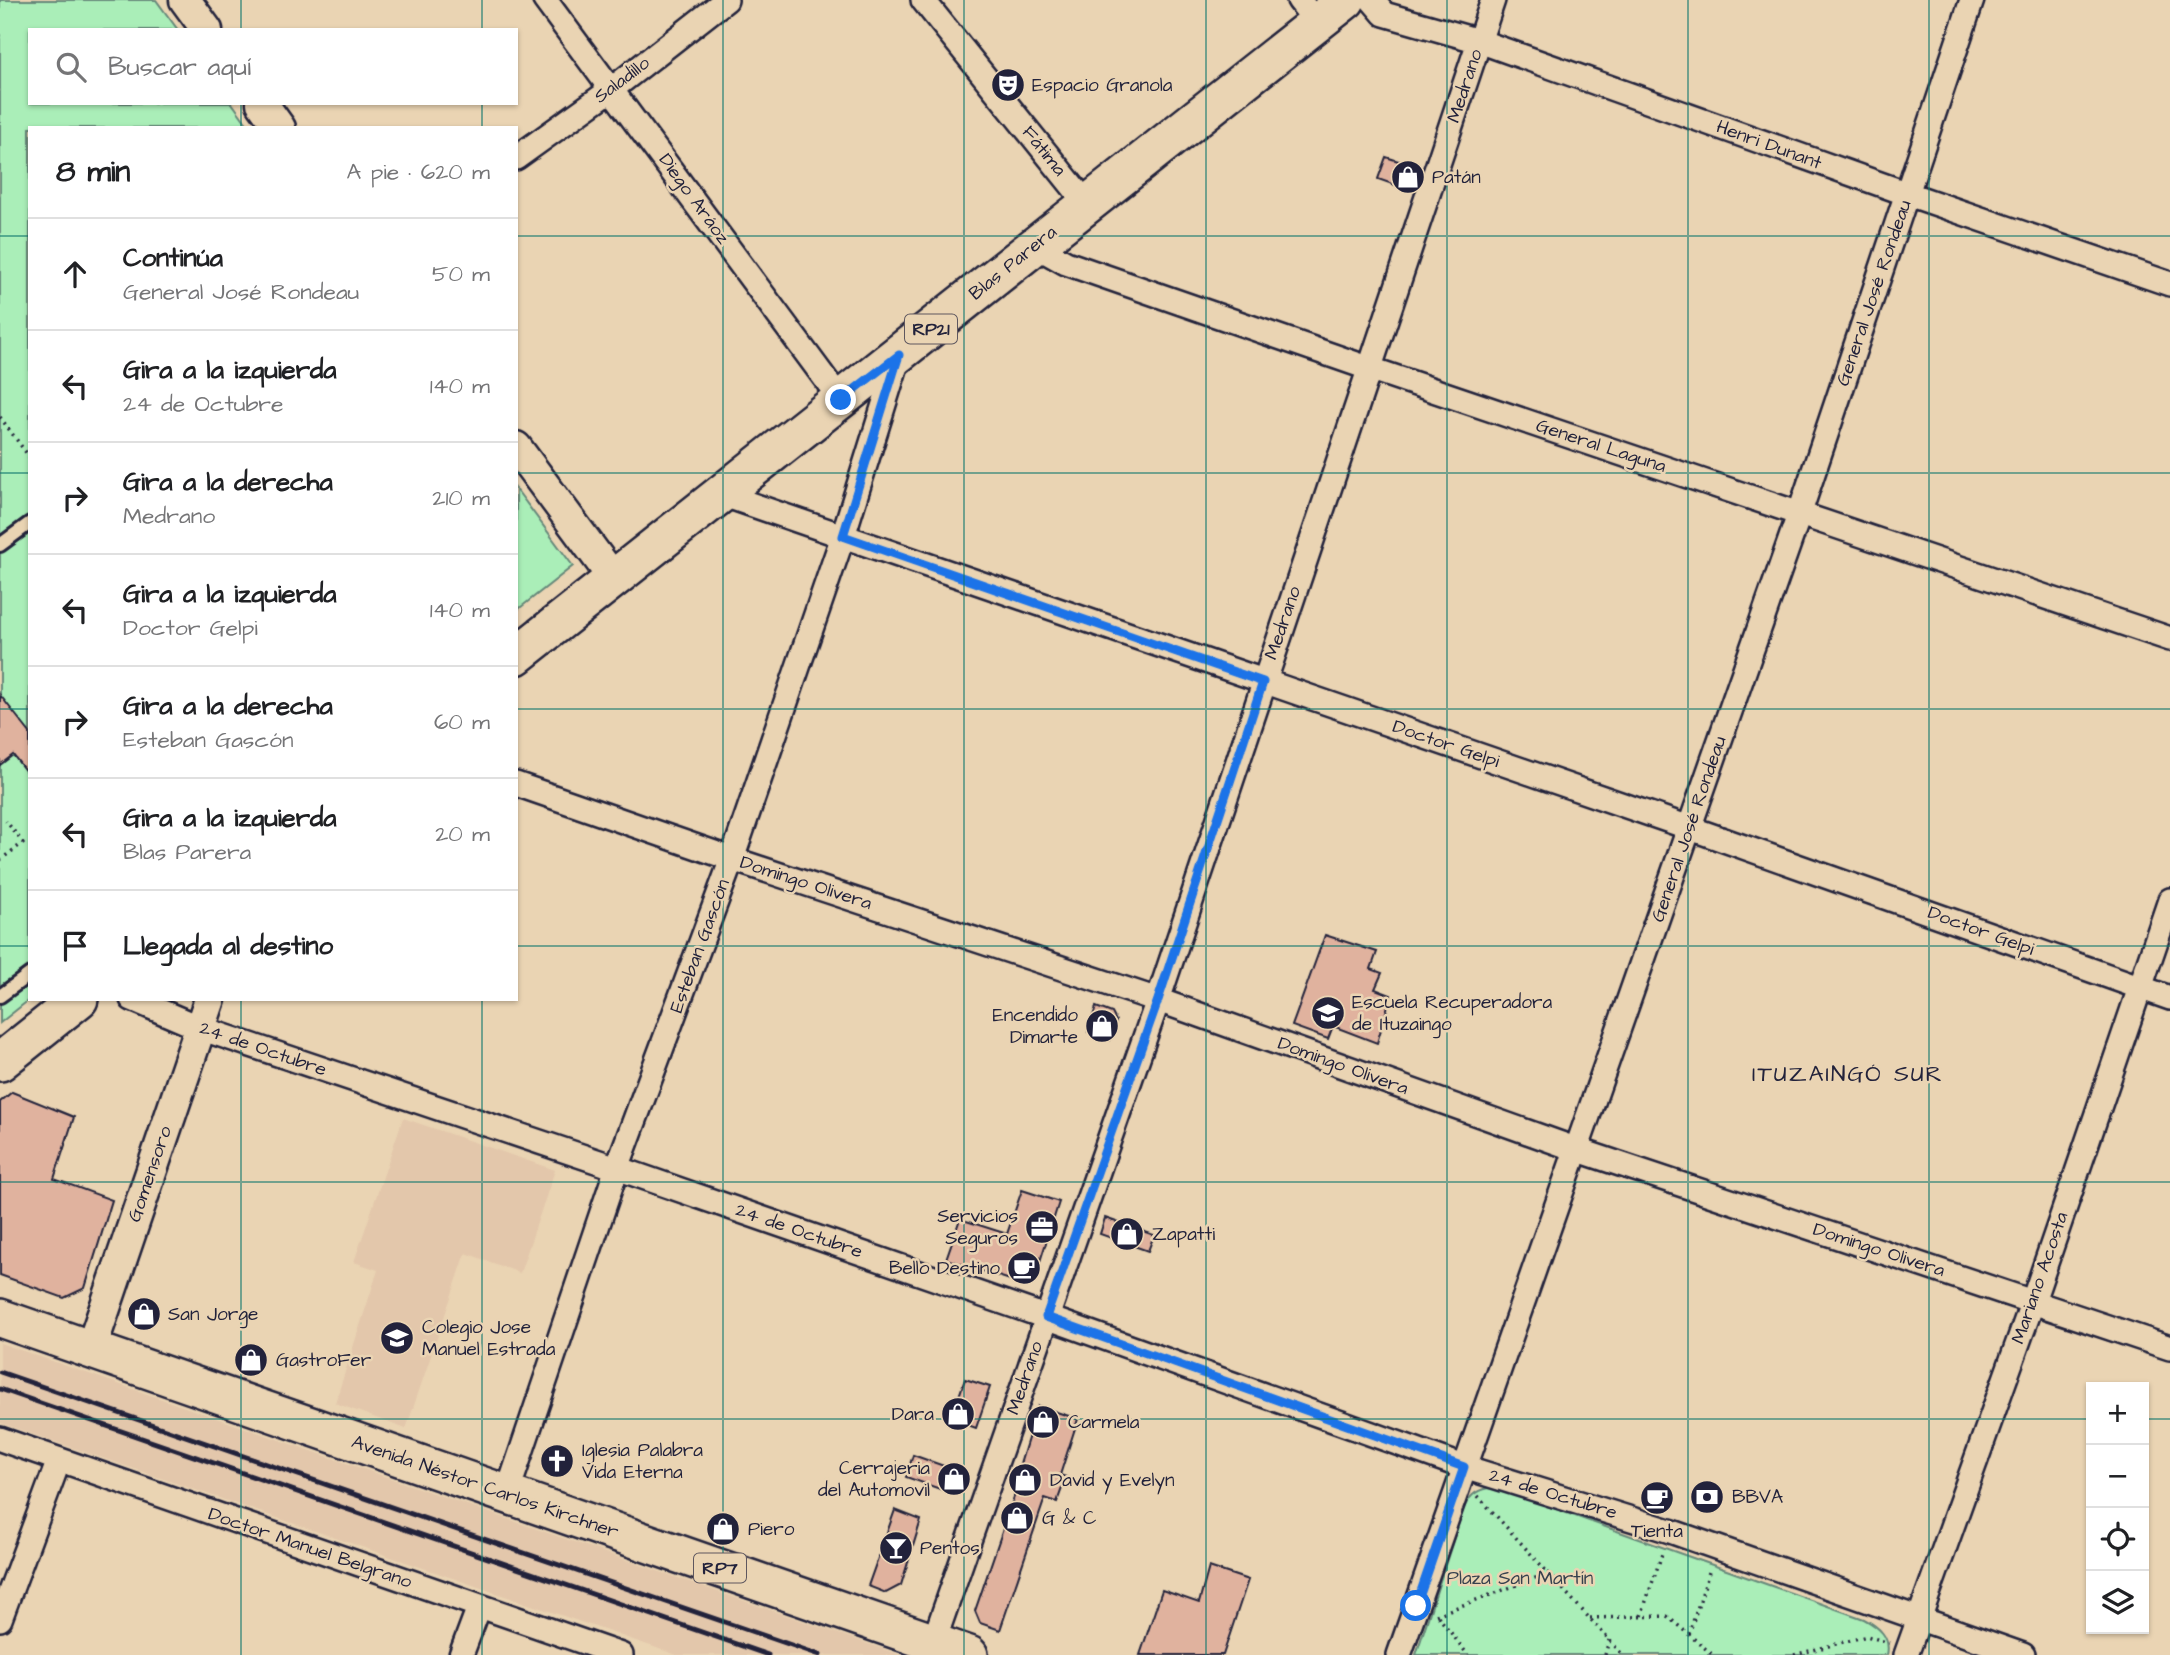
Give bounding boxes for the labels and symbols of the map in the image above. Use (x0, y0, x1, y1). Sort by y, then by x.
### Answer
street label: Medrano (1440, 45, 1490, 126)
street label: Saladillo (588, 50, 656, 110)
theatre icon: Espacio Granola (989, 66, 1027, 104)
place label: Espacio Granola (1032, 72, 1173, 99)
street label: Henri Dunant (1712, 113, 1826, 177)
street label: Fátima (1015, 120, 1073, 182)
street label: Diego Aráoz (651, 148, 736, 251)
shop icon: Patán (1389, 158, 1427, 196)
place label: Patán (1432, 164, 1481, 191)
street label: General José Rondeau (1829, 196, 1919, 390)
street label: Blas Parera (963, 219, 1063, 307)
road number: RP21 (905, 314, 957, 344)
route end (825, 384, 856, 415)
street label: General Laguna (1532, 412, 1670, 481)
street label: Medrano (1258, 582, 1308, 663)
street label: Doctor Gelpi (1389, 713, 1503, 775)
street label: General José Rondeau (1644, 732, 1734, 926)
street label: Domingo Olivera (736, 849, 876, 918)
street label: Esteban Gascón (663, 875, 737, 1017)
street label: Doctor Gelpi (1924, 899, 2038, 963)
place label: Escuela Recuperadora de Ituzaingo (1352, 989, 1552, 1039)
school or university icon: Escuela Recuperadora de Ituzaingo (1309, 994, 1347, 1032)
place label: Encendido Dimarte (992, 1002, 1078, 1051)
shop icon: Encendido Dimarte (1083, 1007, 1121, 1045)
street label: 24 de Octubre (196, 1015, 330, 1083)
street label: Domingo Olivera (1274, 1030, 1412, 1103)
district label: ITUZAINGÓ SUR (1752, 1058, 1944, 1090)
street label: Gomensoro (121, 1122, 179, 1226)
street label: 24 de Octubre (732, 1197, 866, 1265)
place label: Servicios Seguros (937, 1203, 1018, 1253)
office icon: Servicios Seguros (1023, 1208, 1061, 1246)
street label: Mariano Acosta (2005, 1208, 2075, 1348)
shop icon: Zapatti (1108, 1215, 1146, 1253)
street label: Domingo Olivera (1809, 1216, 1949, 1285)
place label: Zapatti (1152, 1221, 1215, 1248)
cafe icon: Bello Destino (1005, 1249, 1043, 1287)
place label: Bello Destino (889, 1255, 1000, 1282)
shop icon: San Jorge (125, 1295, 163, 1333)
place label: San Jorge (168, 1301, 258, 1329)
place label: Colegio Jose Manuel Estrada (422, 1314, 556, 1363)
school or university icon: Colegio Jose Manuel Estrada (378, 1319, 416, 1357)
street label: Medrano (1000, 1337, 1050, 1418)
shop icon: GastroFer (232, 1341, 270, 1379)
place label: GastroFer (276, 1347, 372, 1374)
shop icon: Dara (939, 1395, 977, 1433)
place label: Dara (892, 1401, 934, 1428)
shop icon: Carmela (1024, 1403, 1062, 1441)
place label: Carmela (1068, 1409, 1140, 1436)
street label: Avenida Néstor Carlos Kirchner (348, 1429, 623, 1546)
place label: Iglesia Palabra Vida Eterna (582, 1437, 703, 1486)
church icon: Iglesia Palabra Vida Eterna (538, 1442, 576, 1480)
place label: Cerrajeria del Automovil (818, 1455, 930, 1504)
shop icon: Cerrajeria del Automovil (935, 1460, 973, 1498)
shop icon: David y Evelyn (1006, 1461, 1044, 1499)
street label: 24 de Octubre (1486, 1462, 1620, 1526)
place label: David y Evelyn (1050, 1467, 1174, 1495)
bank icon: BBVA (1688, 1478, 1726, 1516)
cafe icon: Tienta (1638, 1479, 1676, 1517)
place label: BBVA (1732, 1484, 1783, 1511)
shop icon: G & C (998, 1499, 1036, 1537)
street label: Doctor Manuel Belgrano (204, 1500, 416, 1597)
place label: G & C (1042, 1505, 1097, 1532)
shop icon: Piero (704, 1510, 742, 1548)
place label: Piero (748, 1516, 795, 1543)
place label: Tienta (1631, 1518, 1683, 1545)
bar icon: Pentos (877, 1529, 915, 1567)
place label: Pentos (920, 1535, 980, 1562)
road number: RP7 (694, 1554, 746, 1582)
park label: Plaza San Martín (1447, 1565, 1593, 1592)
route start (1400, 1590, 1431, 1621)

